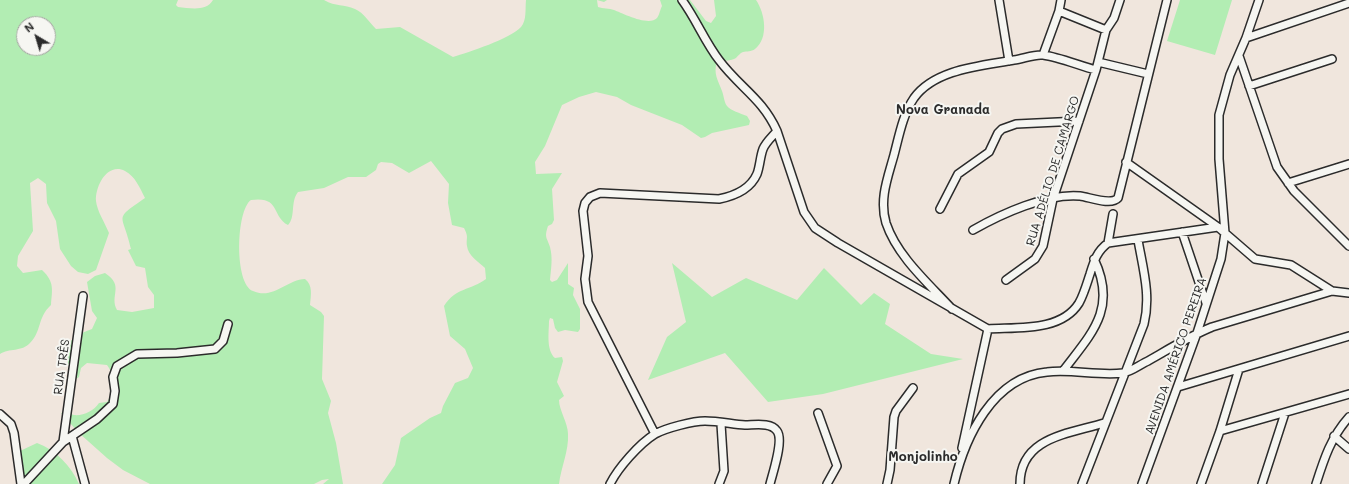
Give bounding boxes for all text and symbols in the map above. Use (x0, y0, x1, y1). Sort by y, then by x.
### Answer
north arrow (16, 16, 56, 56)
text: N (21, 18, 37, 35)
street label: RUA ADÉLIO DE CAMARGO (1023, 94, 1083, 248)
district label: Nova Granada (896, 102, 990, 118)
street label: AVENIDA AMÉRICO PEREIRA (1142, 276, 1210, 436)
street label: RUA TRÊS (51, 338, 73, 396)
district label: Monjolinho (888, 449, 958, 465)

